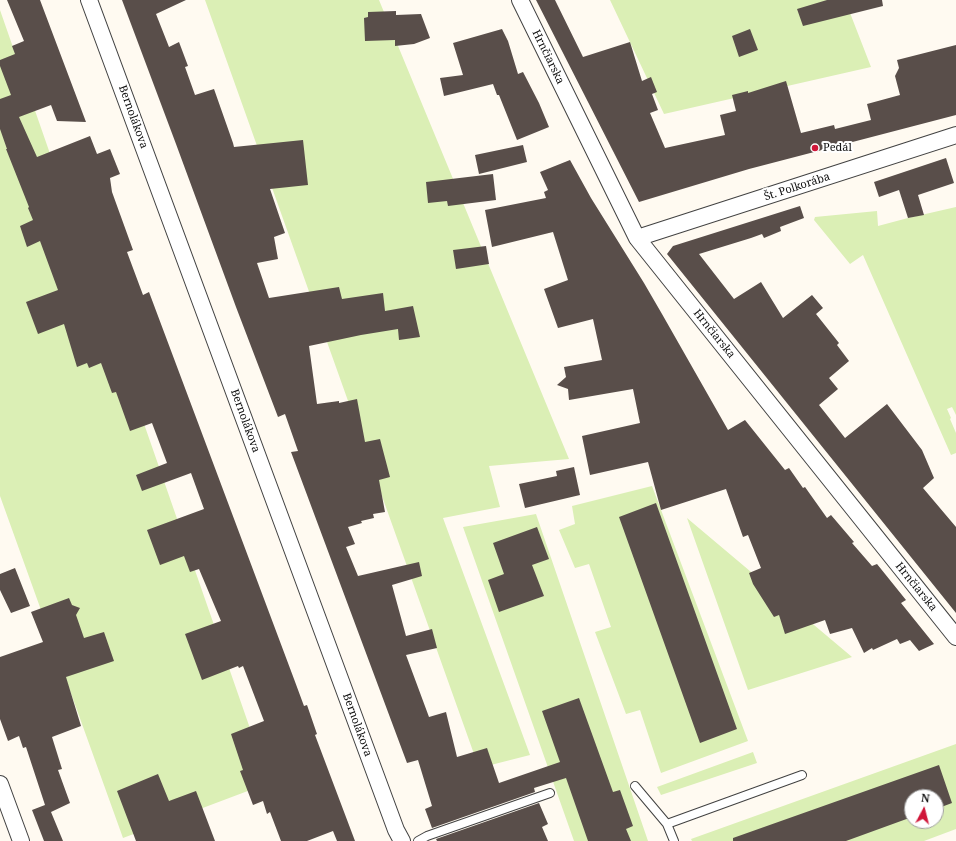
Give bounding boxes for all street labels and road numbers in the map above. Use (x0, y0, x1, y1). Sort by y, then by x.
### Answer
street label: Hrnčiarska (529, 28, 567, 86)
street label: Bernolákova (115, 84, 151, 150)
street label: Št. Polkorába (762, 170, 832, 204)
street label: Hrnčiarska (690, 307, 738, 361)
street label: Bernolákova (227, 388, 263, 454)
street label: Hrnčiarska (892, 560, 940, 614)
street label: Bernolákova (339, 692, 375, 758)

